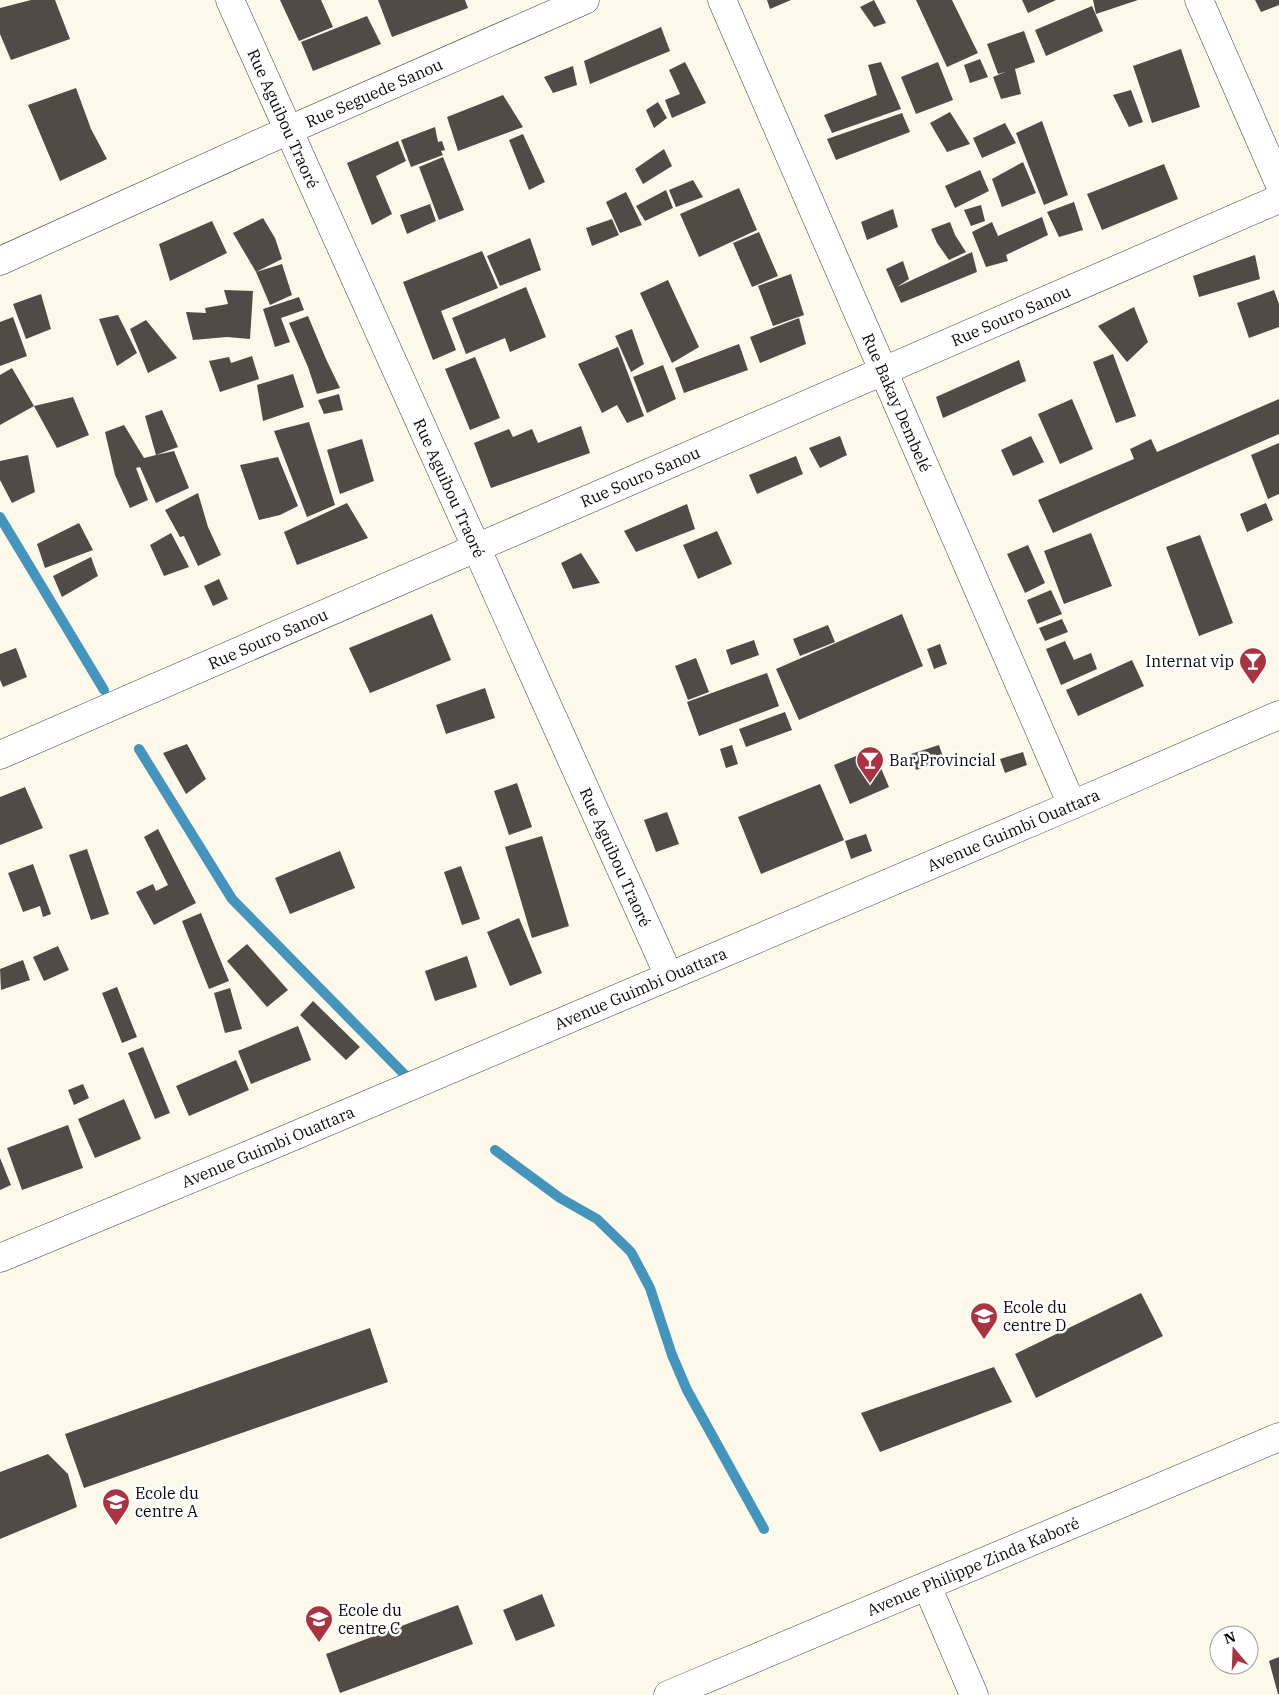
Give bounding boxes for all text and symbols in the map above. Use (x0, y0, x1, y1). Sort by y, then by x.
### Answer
street label: Rue Aguibou Traoré (243, 46, 323, 191)
street label: Rue Seguede Sanou (302, 54, 446, 132)
street label: Rue Souro Sanou (948, 281, 1074, 350)
street label: Rue Bakay Dembelé (858, 330, 936, 475)
street label: Rue Aguibou Traoré (409, 415, 489, 561)
street label: Rue Souro Sanou (577, 442, 703, 511)
street label: Rue Souro Sanou (205, 604, 331, 673)
bar icon: Internat vip (1238, 646, 1268, 685)
place label: Internat vip (1145, 651, 1234, 671)
bar icon: Bar Provincial (855, 745, 885, 784)
place label: Bar Provincial (889, 750, 996, 770)
street label: Rue Aguibou Traoré (576, 784, 656, 930)
street label: Avenue Guimbi Ouattara (924, 784, 1103, 876)
street label: Avenue Guimbi Ouattara (551, 943, 730, 1034)
street label: Avenue Guimbi Ouattara (178, 1101, 358, 1192)
place label: Ecole du centre D (1003, 1297, 1067, 1335)
school or university icon: Ecole du centre D (969, 1301, 999, 1340)
place label: Ecole du centre A (135, 1483, 199, 1521)
school or university icon: Ecole du centre A (101, 1487, 131, 1526)
street label: Avenue Philippe Zinda Kaboré (864, 1513, 1082, 1620)
place label: Ecole du centre C (338, 1600, 402, 1638)
school or university icon: Ecole du centre C (304, 1604, 334, 1643)
north arrow (1209, 1625, 1259, 1675)
text: N (1222, 1627, 1238, 1648)

